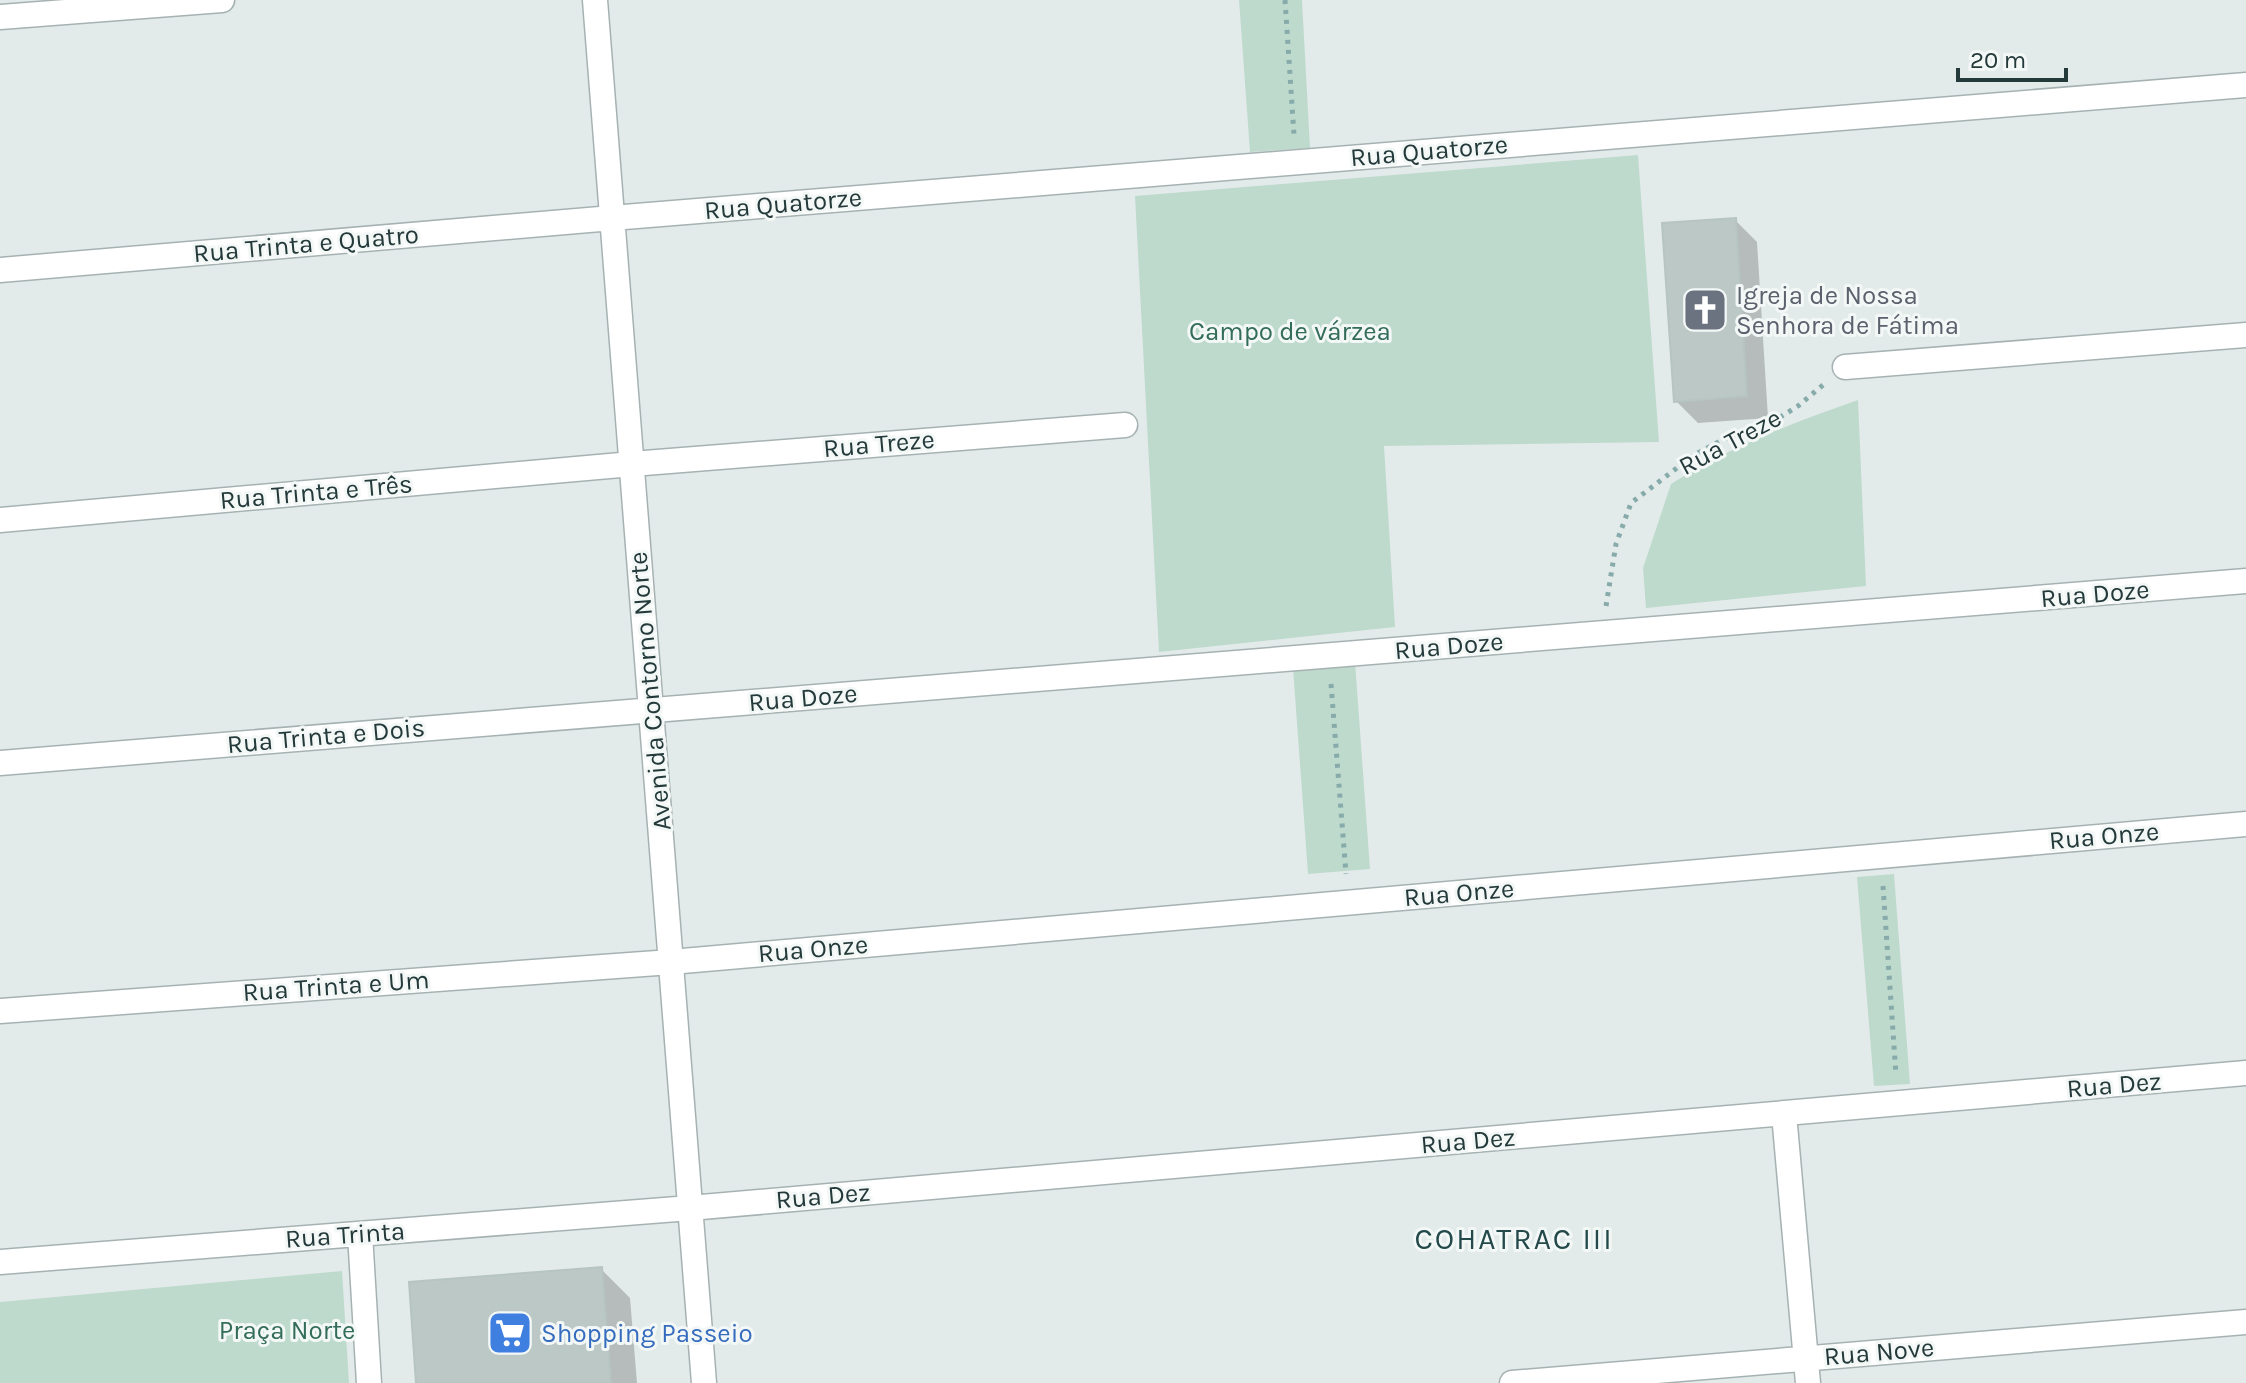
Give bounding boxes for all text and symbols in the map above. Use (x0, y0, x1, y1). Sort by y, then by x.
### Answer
scale bar (1958, 32, 2066, 82)
text: 20 m (1970, 46, 2026, 74)
street label: Rua Quatorze (1349, 129, 1509, 173)
street label: Rua Quatorze (703, 182, 863, 226)
street label: Rua Trinta e Quatro (192, 219, 420, 269)
place label: Igreja de Nossa Senhora de Fátima (1736, 280, 1959, 341)
church icon: Igreja de Nossa Senhora de Fátima (1681, 286, 1729, 334)
park label: Campo de várzea (1189, 316, 1391, 347)
street label: Rua Treze (1673, 402, 1787, 482)
street label: Rua Treze (822, 424, 936, 464)
street label: Rua Trinta e Três (218, 468, 414, 516)
street label: Avenida Contorno Norte (622, 550, 678, 832)
street label: Rua Doze (2039, 574, 2151, 614)
street label: Rua Doze (1393, 626, 1505, 666)
street label: Rua Doze (747, 678, 859, 718)
street label: Rua Trinta e Dois (226, 712, 426, 760)
street label: Rua Onze (2048, 816, 2160, 856)
street label: Rua Onze (1403, 873, 1515, 913)
street label: Rua Onze (757, 929, 869, 969)
street label: Rua Trinta e Um (242, 964, 430, 1008)
street label: Rua Dez (2065, 1065, 2163, 1105)
street label: Rua Dez (1419, 1121, 1517, 1161)
street label: Rua Dez (774, 1176, 872, 1216)
street label: Rua Trinta (284, 1215, 406, 1255)
district label: COHATRAC III (1414, 1221, 1614, 1257)
supermarket icon: Shopping Passeio (486, 1309, 534, 1357)
park label: Praça Norte (219, 1315, 355, 1346)
place label: Shopping Passeio (541, 1318, 753, 1349)
street label: Rua Nove (1823, 1332, 1935, 1372)

